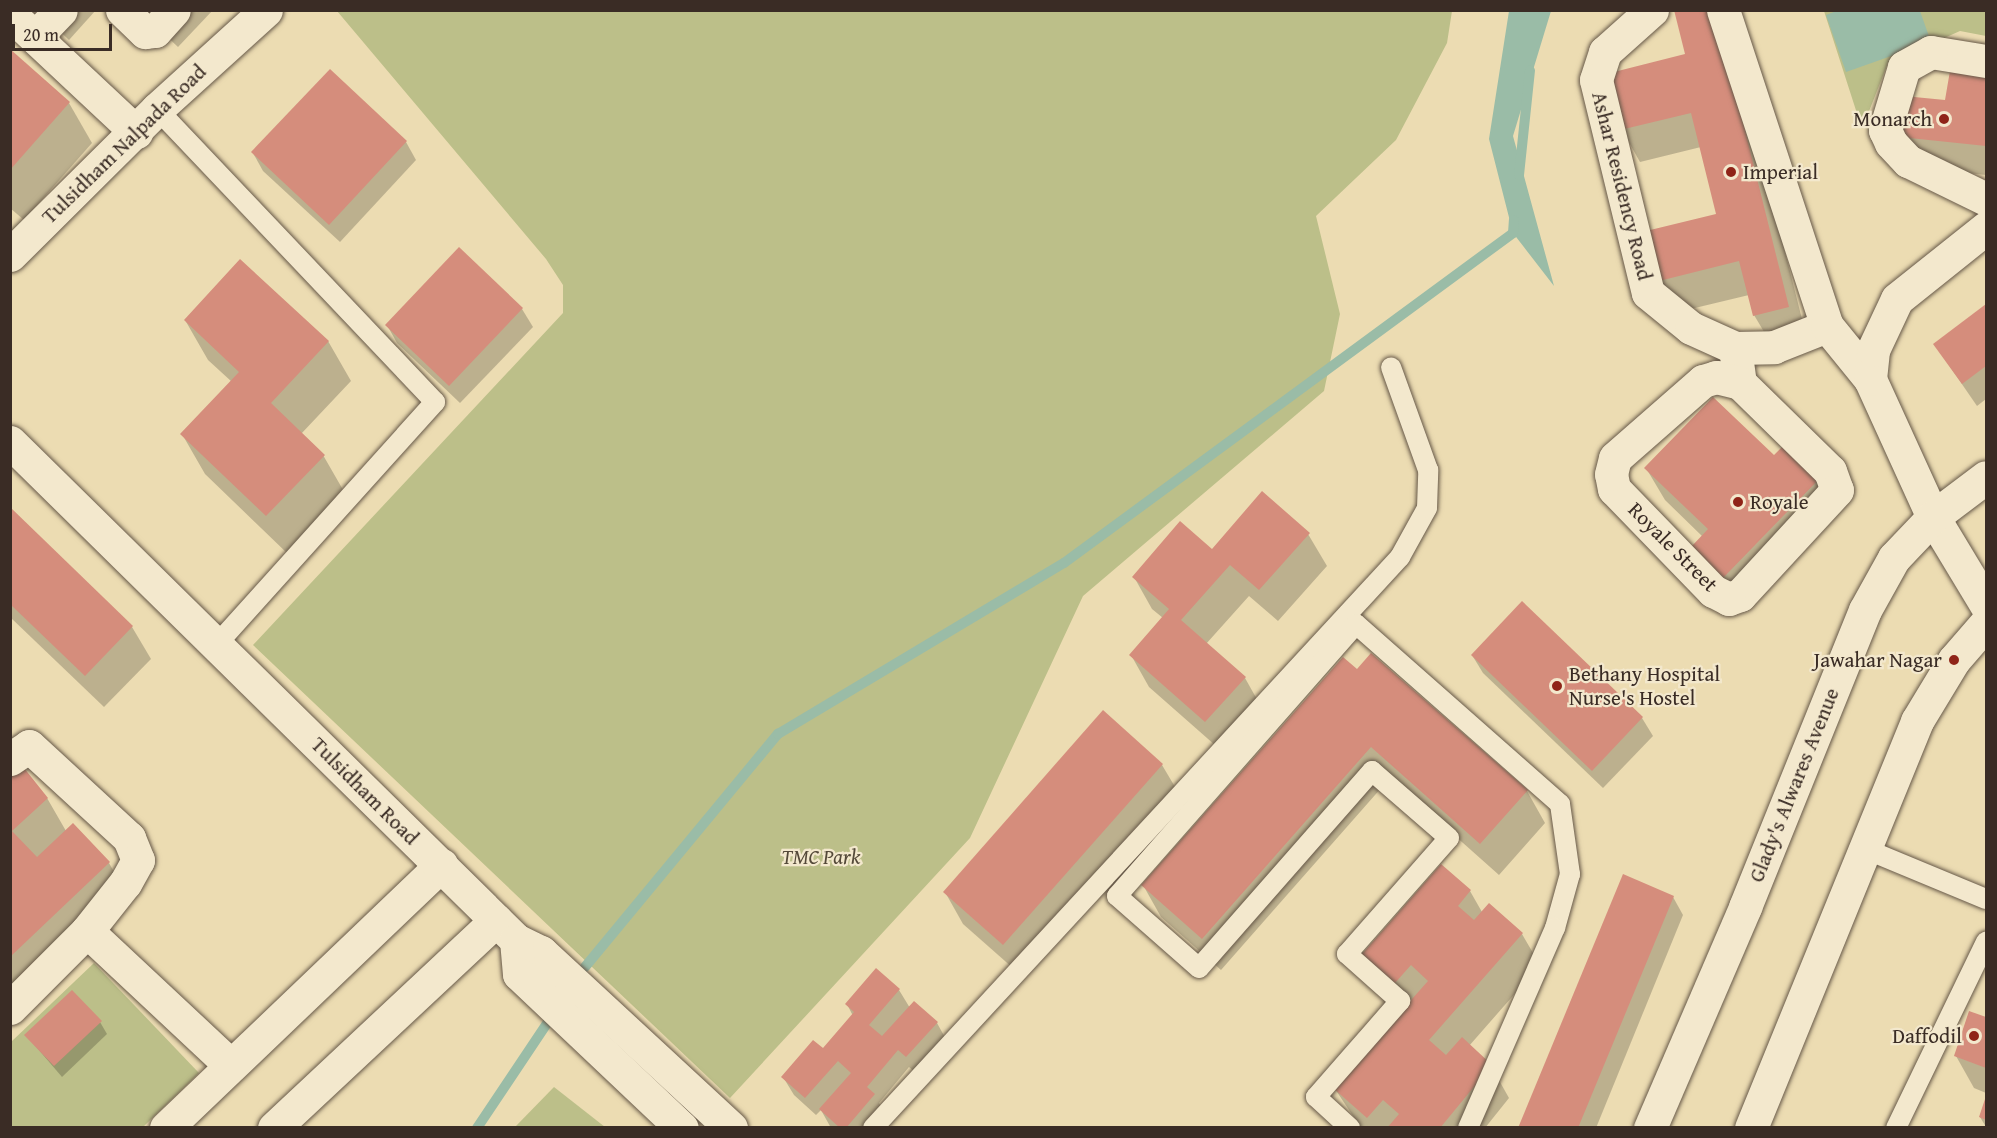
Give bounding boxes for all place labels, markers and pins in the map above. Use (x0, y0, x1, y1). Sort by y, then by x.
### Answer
place label: Monarch (1853, 106, 1932, 132)
marker: Monarch (1937, 112, 1951, 126)
place label: Imperial (1743, 159, 1818, 185)
marker: Imperial (1724, 165, 1738, 179)
place label: Royale (1750, 489, 1809, 515)
marker: Royale (1731, 495, 1745, 509)
place label: Jawahar Nagar (1814, 647, 1942, 673)
marker: Jawahar Nagar (1947, 653, 1961, 667)
place label: Bethany Hospital Nurse's Hostel (1569, 661, 1720, 711)
marker: Bethany Hospital Nurse's Hostel (1550, 679, 1564, 693)
place label: Daffodil (1892, 1023, 1962, 1049)
marker: Daffodil (1967, 1029, 1981, 1043)

